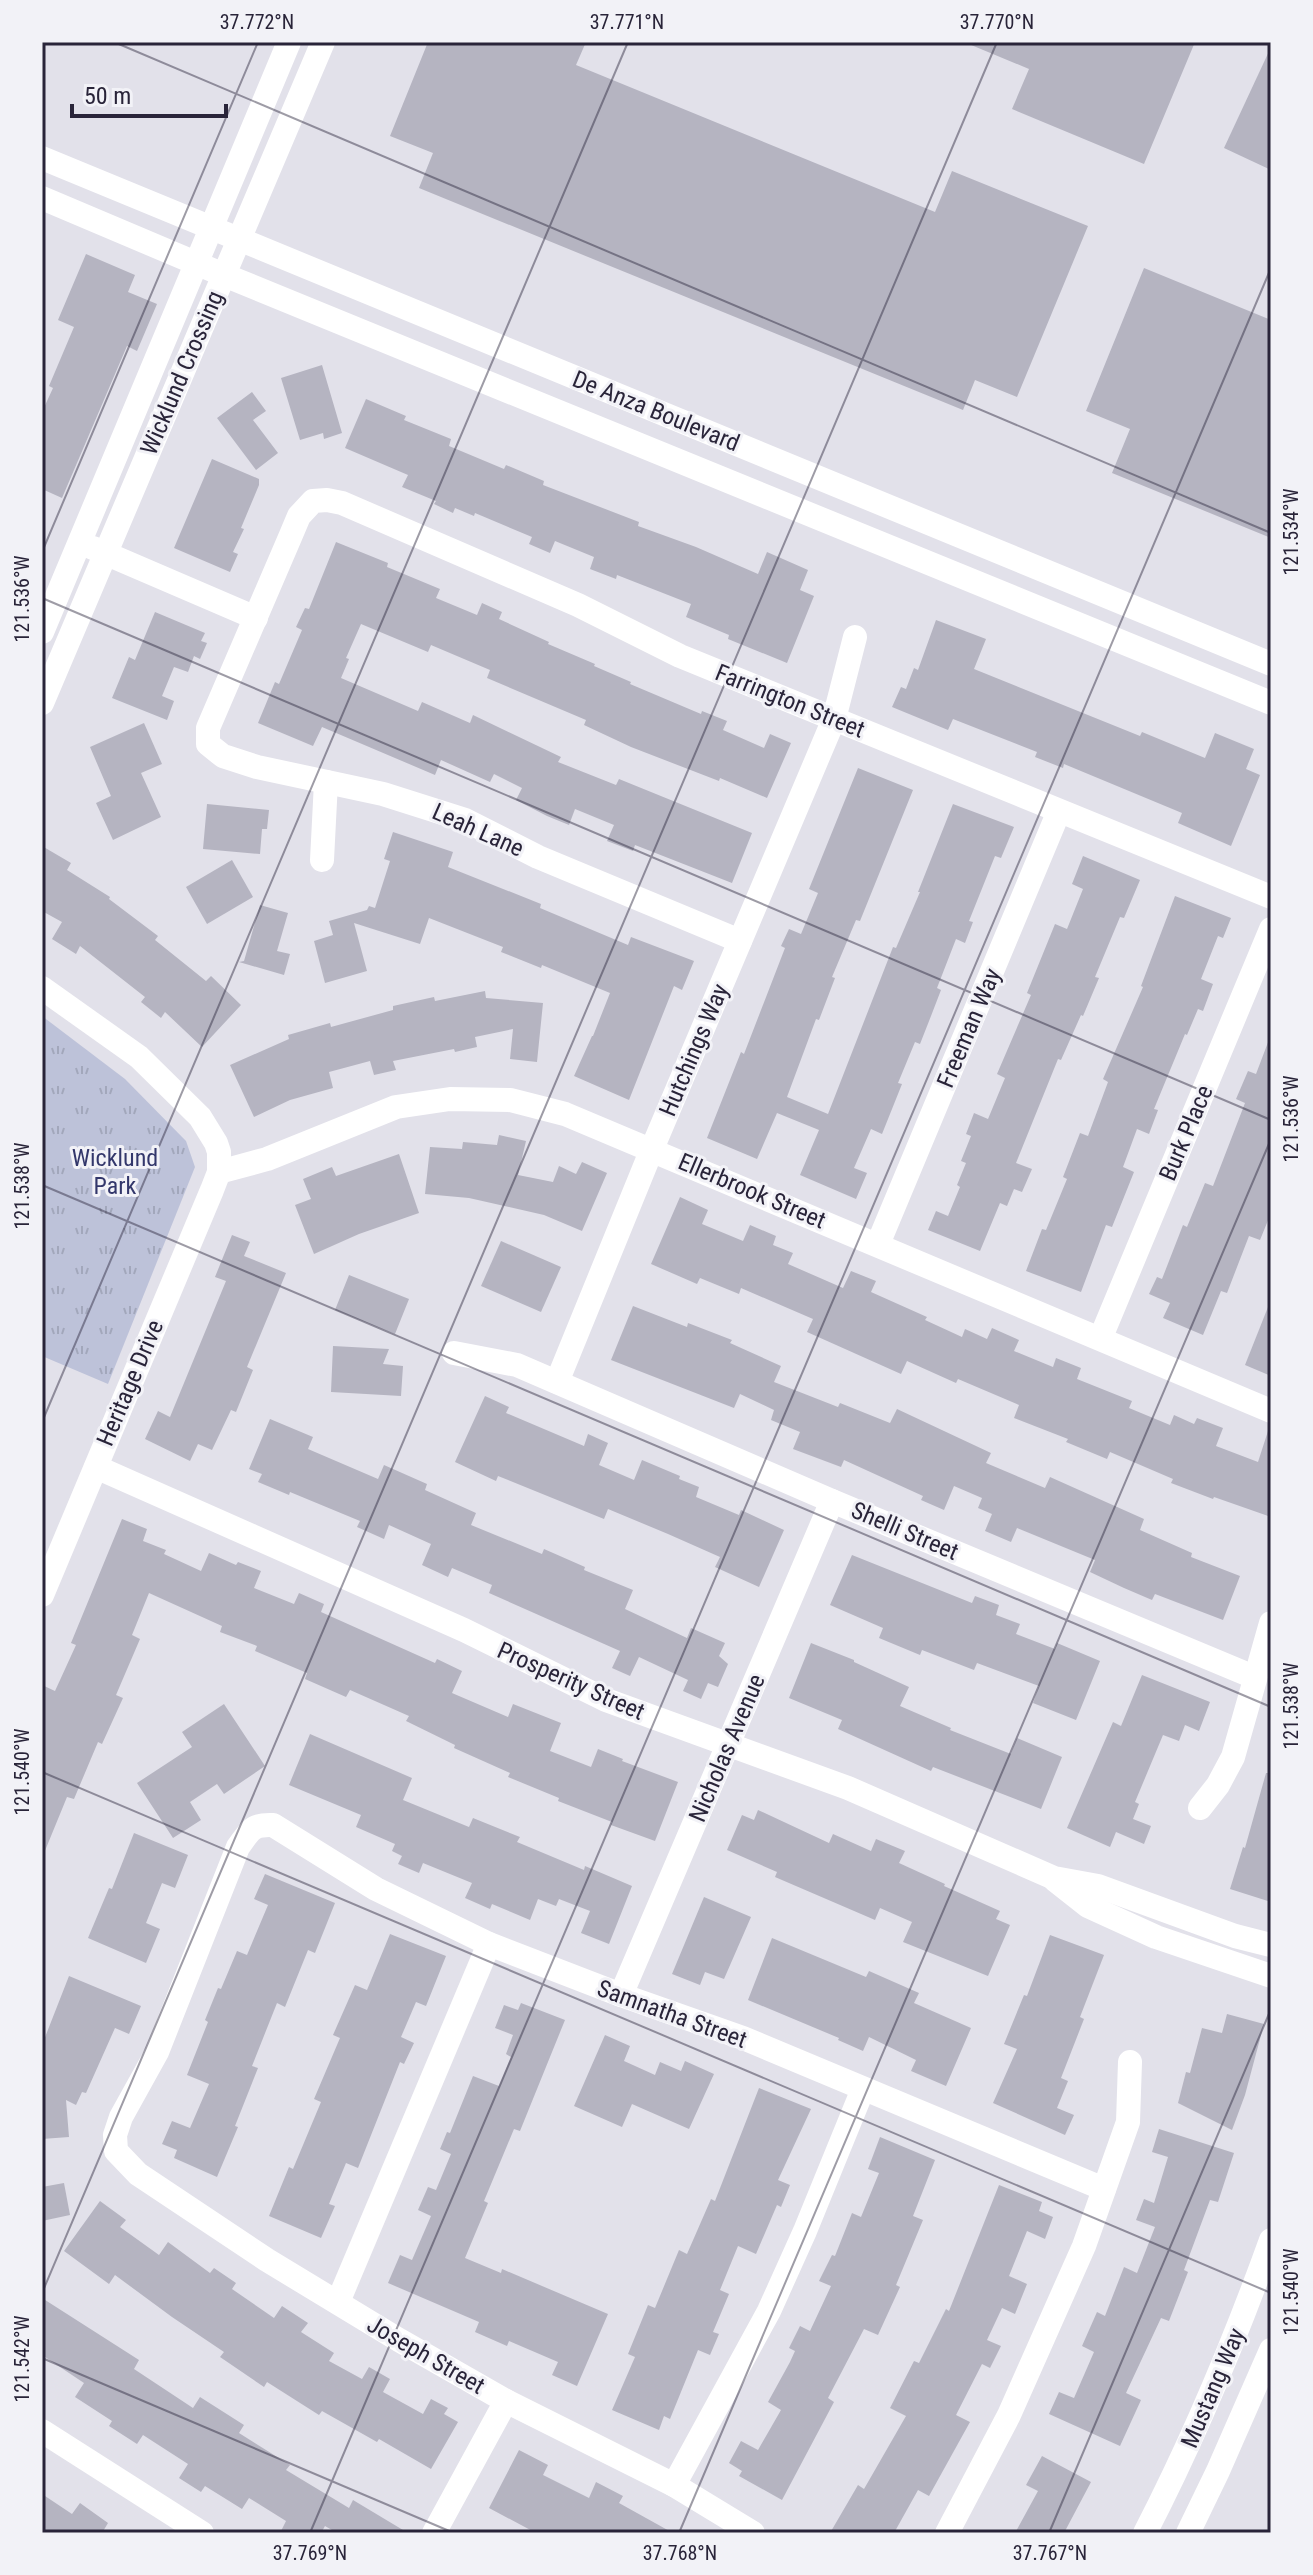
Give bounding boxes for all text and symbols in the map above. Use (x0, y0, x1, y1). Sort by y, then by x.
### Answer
text: 37.772°N (220, 10, 294, 34)
text: 37.771°N (590, 10, 664, 34)
text: 37.770°N (960, 10, 1034, 34)
scale bar (72, 68, 226, 118)
text: 50 m (84, 82, 131, 110)
street label: Wicklund Crossing (135, 287, 229, 459)
street label: De Anza Boulevard (569, 365, 743, 457)
text: 121.534°W (1279, 488, 1303, 576)
text: 121.536°W (10, 555, 34, 643)
street label: Farrington Street (711, 658, 869, 744)
street label: Leah Lane (428, 797, 528, 863)
street label: Freeman Way (931, 964, 1007, 1092)
street label: Hutchings Way (654, 980, 734, 1120)
text: 121.536°W (1279, 1075, 1303, 1163)
street label: Burk Place (1153, 1081, 1219, 1185)
text: 121.538°W (10, 1142, 34, 1230)
park label: Wicklund Park (72, 1144, 158, 1200)
street label: Ellerbrook Street (674, 1147, 830, 1235)
street label: Heritage Drive (91, 1316, 169, 1450)
street label: Shelli Street (847, 1496, 963, 1566)
street label: Prosperity Street (493, 1636, 649, 1726)
text: 121.538°W (1279, 1662, 1303, 1750)
street label: Nicholas Avenue (683, 1670, 771, 1826)
text: 121.540°W (10, 1728, 34, 1816)
street label: Samnatha Street (593, 1974, 751, 2054)
text: 121.540°W (1279, 2248, 1303, 2336)
street label: Joseph Street (362, 2310, 490, 2400)
text: 121.542°W (10, 2315, 34, 2403)
street label: Mustang Way (1175, 2324, 1251, 2452)
text: 37.769°N (273, 2541, 347, 2565)
text: 37.768°N (643, 2541, 717, 2565)
text: 37.767°N (1013, 2541, 1087, 2565)

